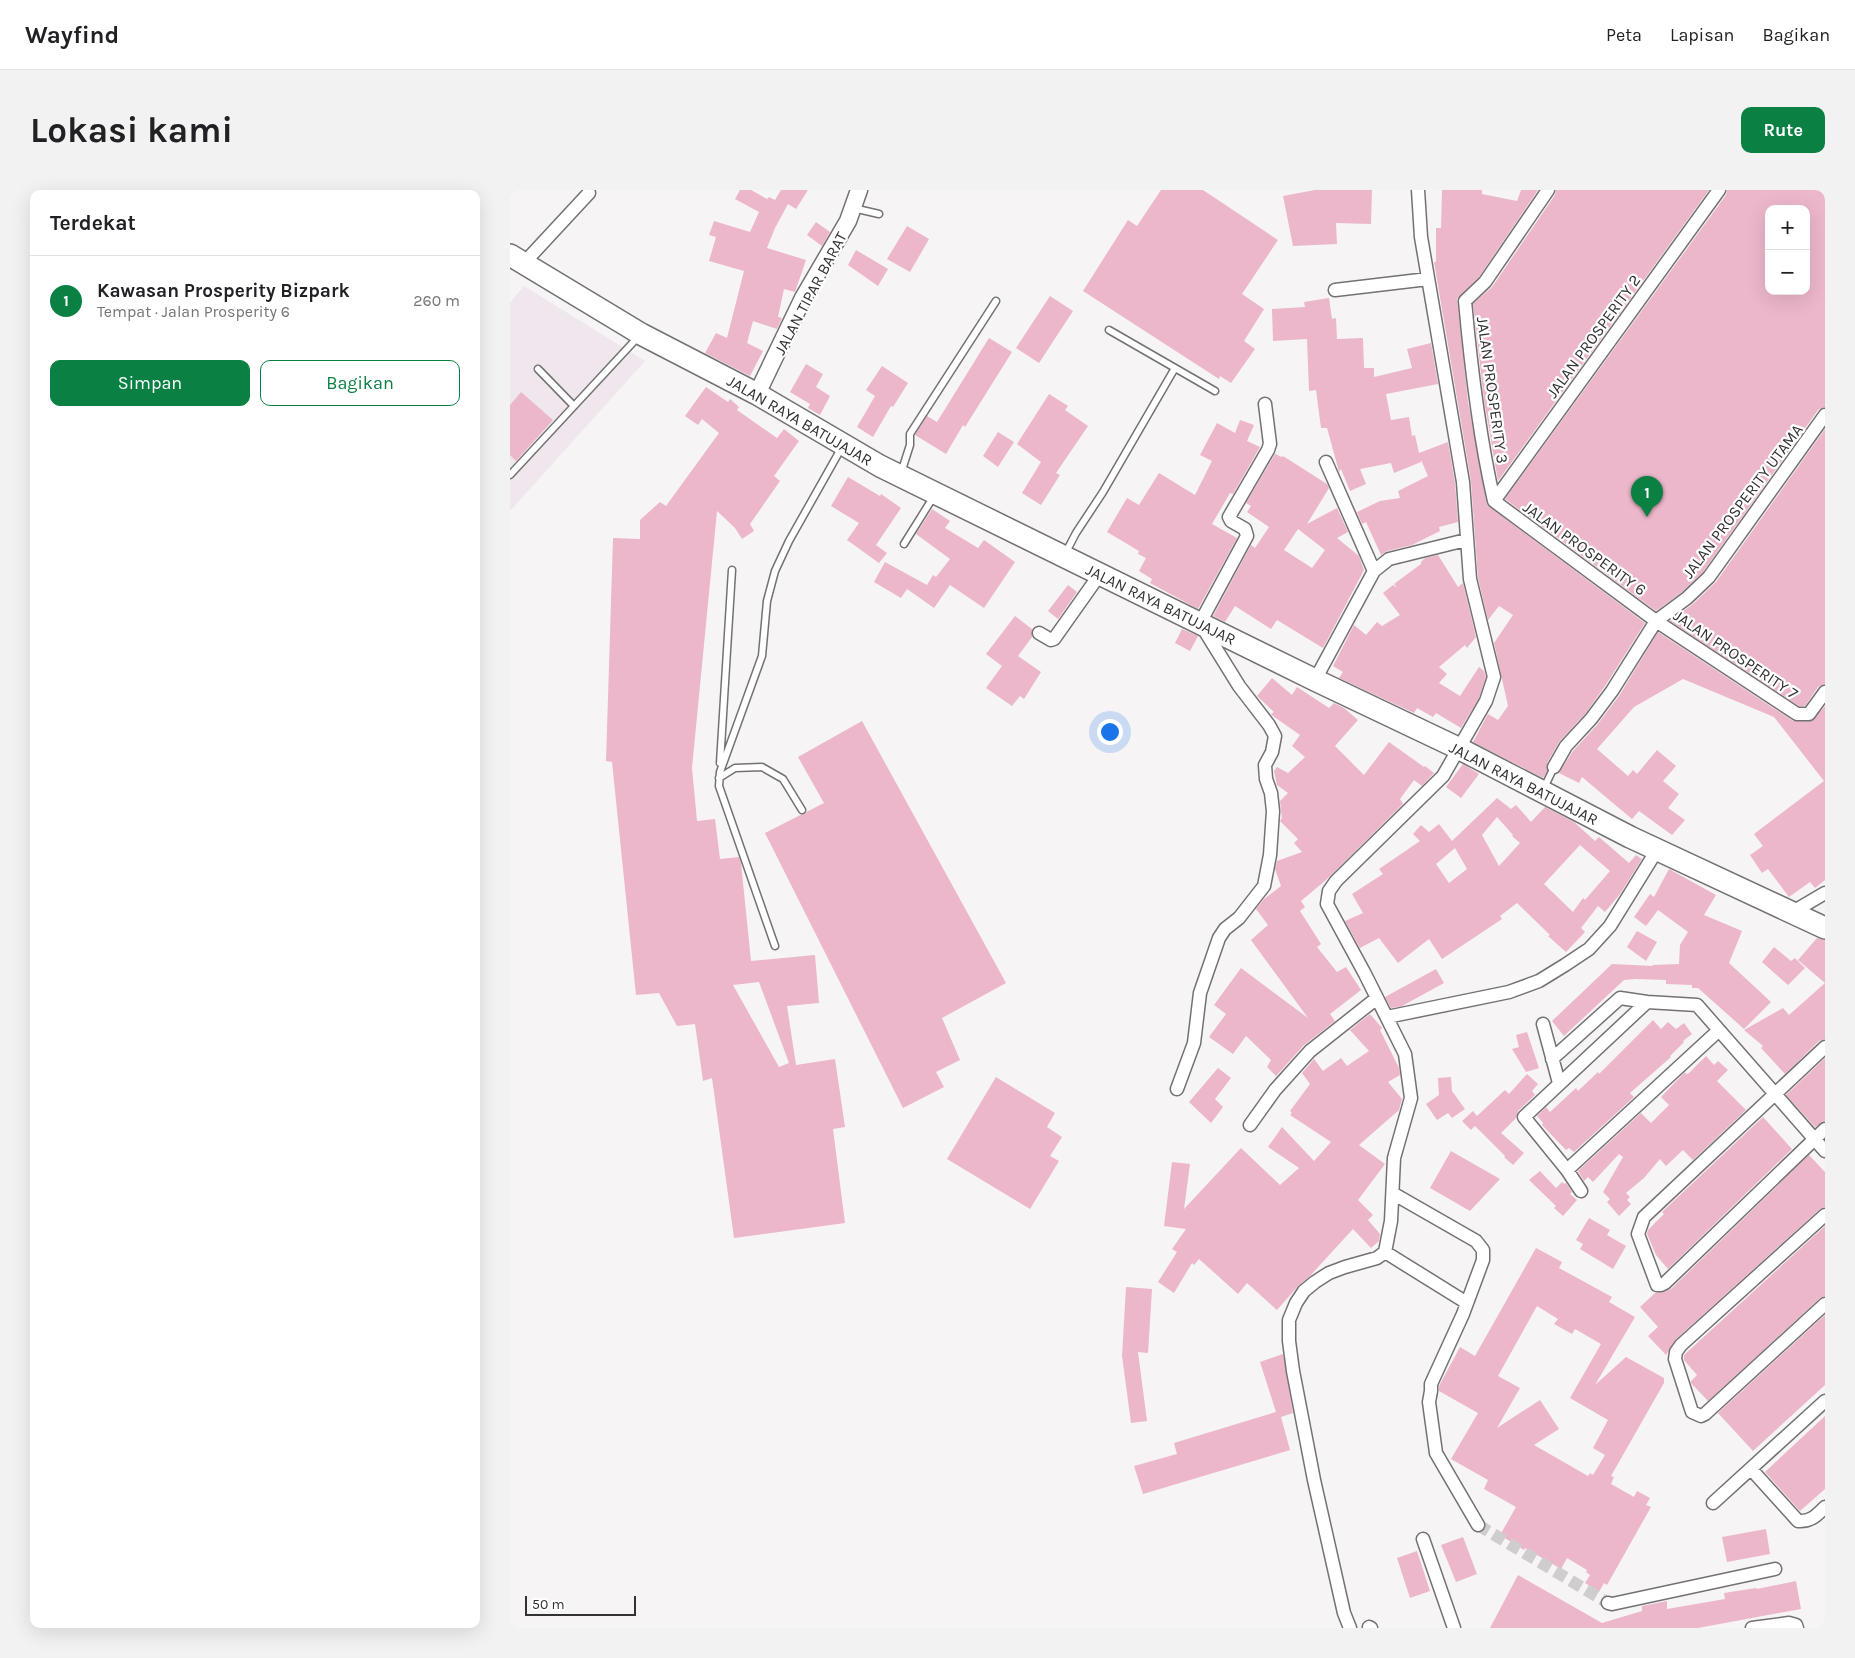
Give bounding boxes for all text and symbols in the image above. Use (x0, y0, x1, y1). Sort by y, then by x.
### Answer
text: Wayfind (25, 21, 119, 49)
text: Peta (1606, 24, 1642, 46)
text: Lapisan (1670, 24, 1734, 46)
text: Bagikan (1762, 24, 1830, 46)
button: Rute (1741, 107, 1825, 153)
text: Lokasi kami (30, 110, 233, 151)
map controls (1765, 205, 1810, 295)
button: + (1765, 205, 1810, 250)
text: Terdekat (50, 211, 136, 235)
street label: JALAN TIPAR BARAT (770, 229, 851, 358)
button: − (1765, 250, 1810, 295)
street label: JALAN PROSPERITY 2 (1542, 271, 1644, 402)
text: Kawasan Prosperity Bizpark (97, 280, 350, 302)
text: 1 (63, 291, 69, 310)
text: 260 m (413, 291, 460, 310)
text: Tempat · Jalan Prosperity 6 (97, 302, 290, 321)
street label: JALAN PROSPERITY 3 (1473, 316, 1512, 465)
button: Simpan (50, 360, 250, 406)
button: Bagikan (260, 360, 460, 406)
street label: JALAN RAYA BATUJAJAR (724, 371, 876, 470)
street label: JALAN PROSPERITY UTAMA (1678, 420, 1807, 582)
pin: 1 (1631, 476, 1663, 517)
street label: JALAN PROSPERITY 6 (1519, 497, 1650, 599)
street label: JALAN RAYA BATUJAJAR (1083, 560, 1239, 649)
street label: JALAN PROSPERITY 7 (1670, 606, 1802, 703)
your location (1097, 719, 1123, 745)
street label: JALAN RAYA BATUJAJAR (1446, 738, 1601, 829)
scale bar (525, 1593, 636, 1616)
text: 50 m (532, 1596, 565, 1613)

